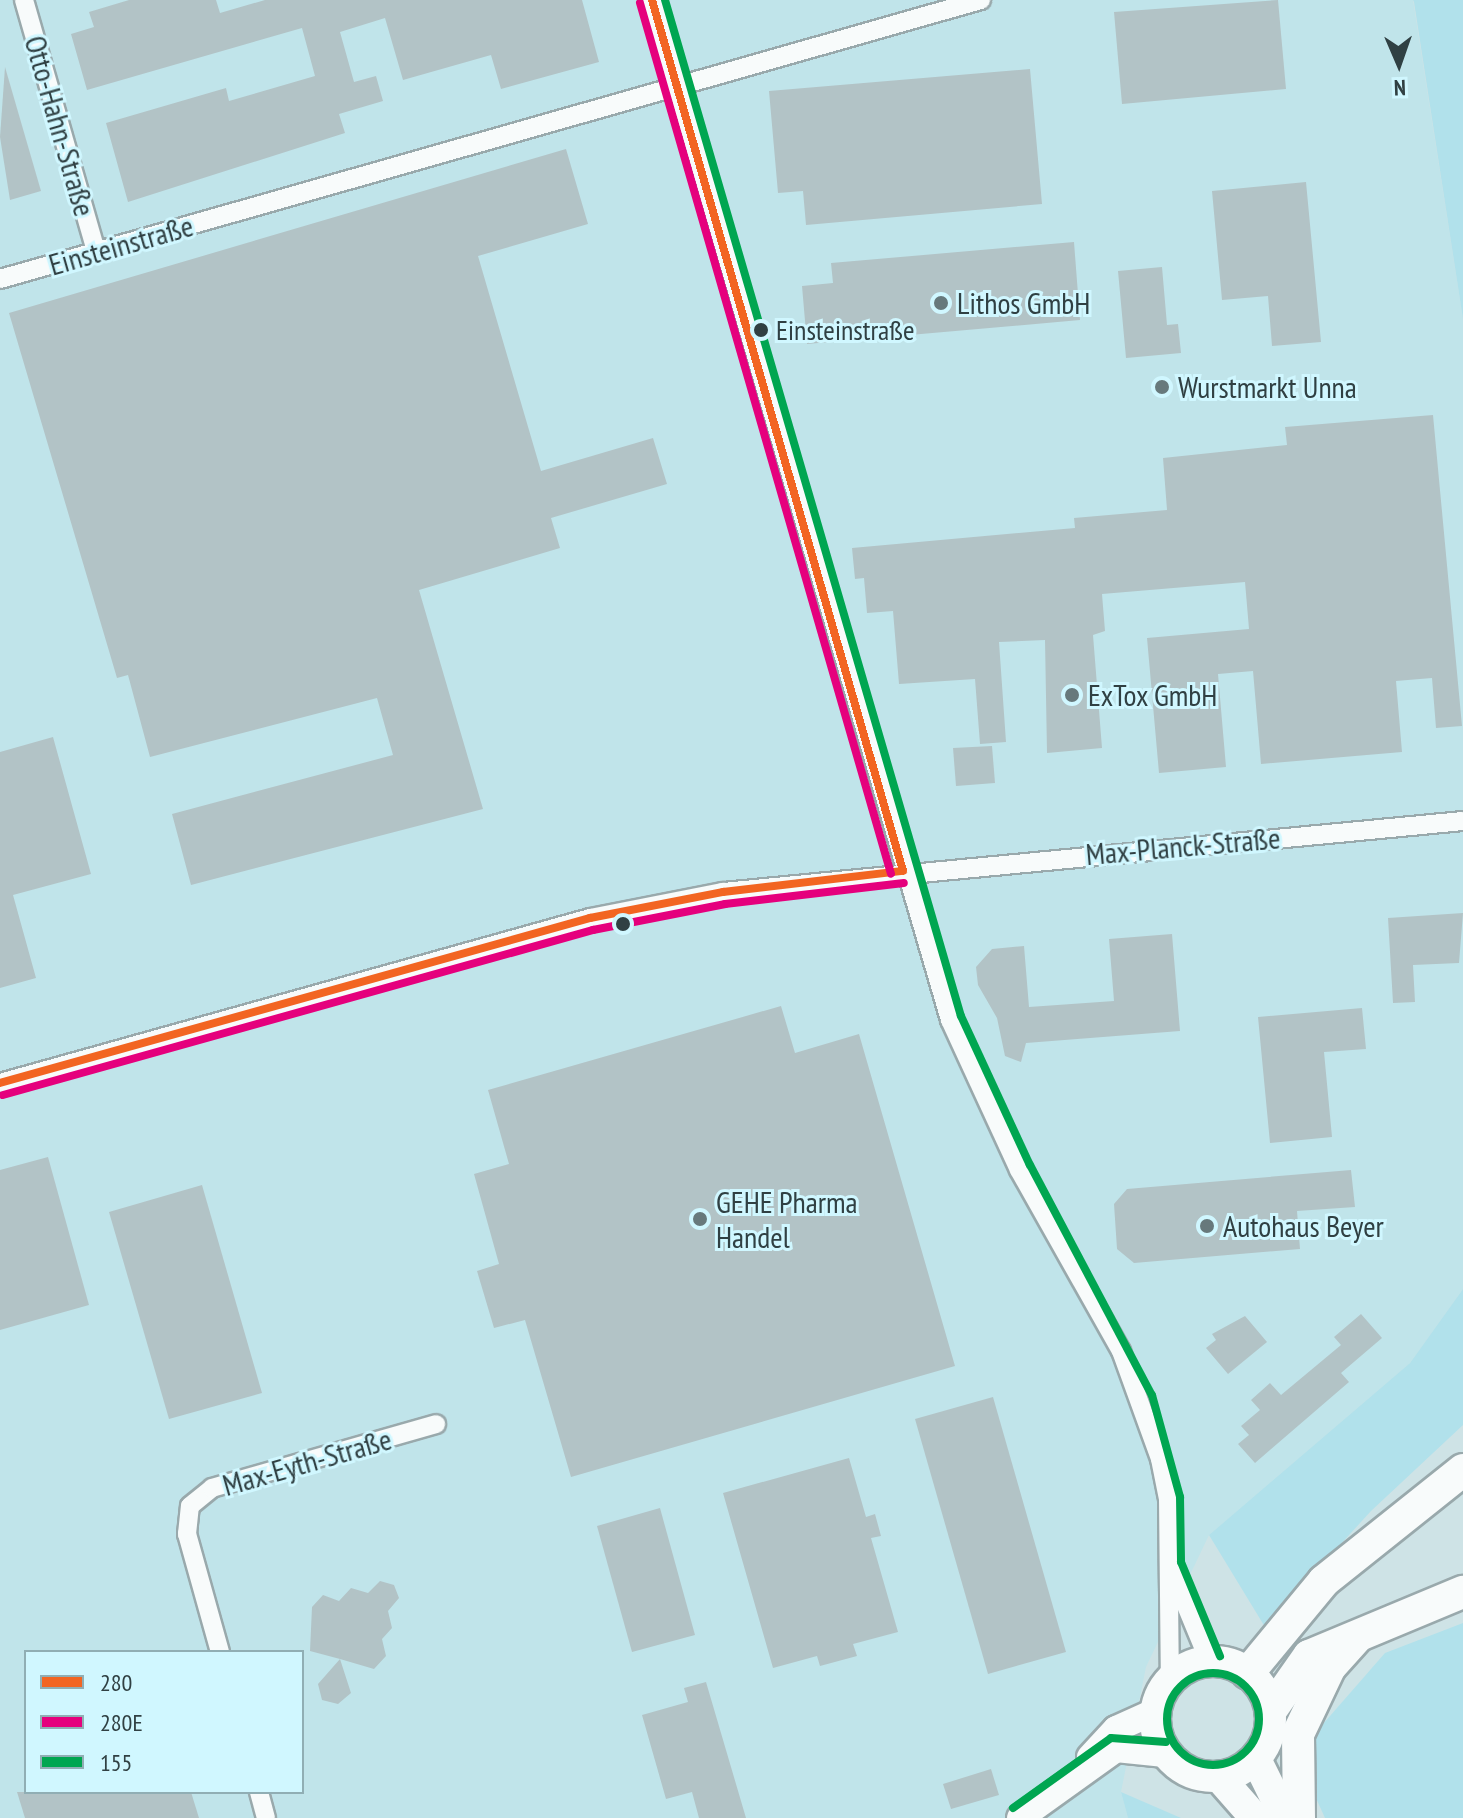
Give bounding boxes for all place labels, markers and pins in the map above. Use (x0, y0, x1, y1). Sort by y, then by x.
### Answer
place label: Lithos GmbH (957, 285, 1090, 321)
marker: Lithos GmbH (932, 294, 950, 312)
place label: Einsteinstraße (776, 313, 915, 347)
marker: Einsteinstraße (753, 322, 769, 338)
place label: Wurstmarkt Unna (1178, 369, 1357, 405)
marker: Wurstmarkt Unna (1153, 378, 1171, 396)
place label: ExTox GmbH (1088, 677, 1218, 713)
marker: ExTox GmbH (1063, 686, 1081, 704)
unlabelled marker (615, 916, 631, 932)
place label: GEHE Pharma Handel (716, 1184, 857, 1254)
place label: Autohaus Beyer (1223, 1208, 1384, 1244)
marker: GEHE Pharma Handel (691, 1210, 709, 1228)
marker: Autohaus Beyer (1198, 1217, 1216, 1235)

